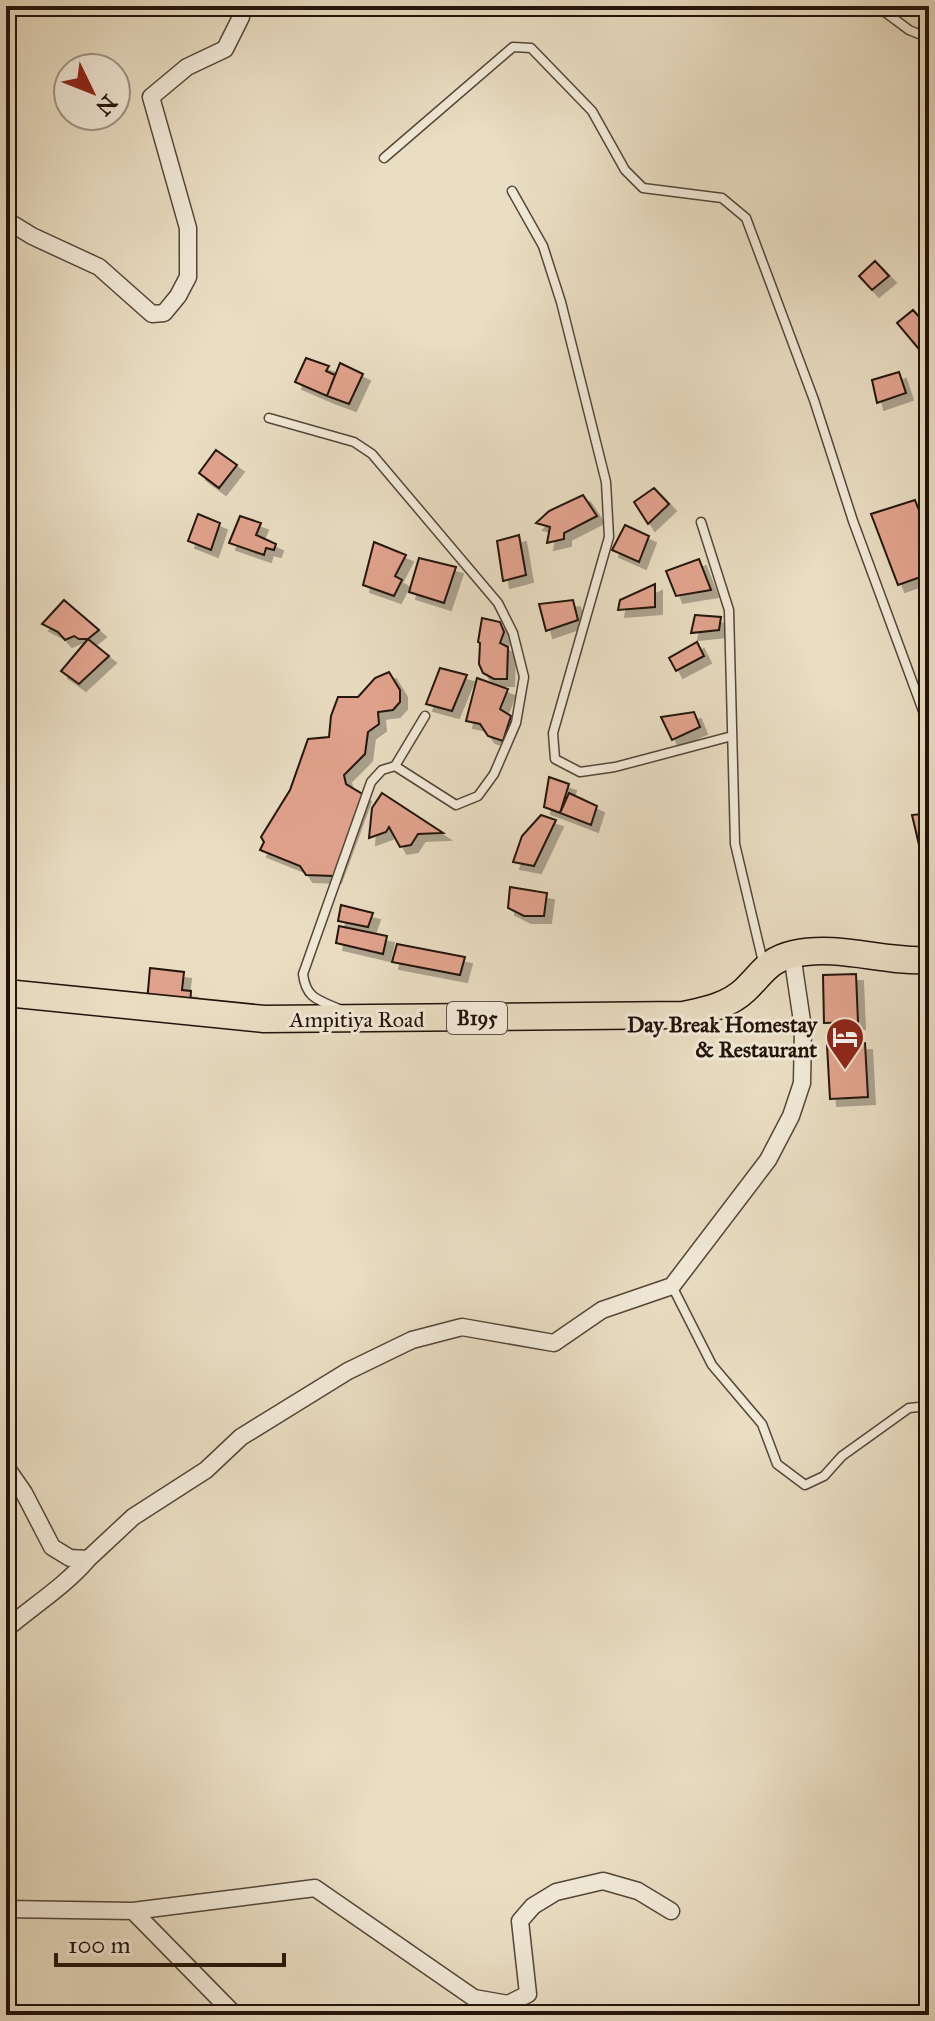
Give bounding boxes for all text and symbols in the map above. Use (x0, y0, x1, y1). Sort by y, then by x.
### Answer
north arrow (52, 52, 132, 132)
text: N (90, 89, 123, 122)
road number: B195 (447, 1002, 507, 1034)
street label: Ampitiya Road (289, 1006, 424, 1033)
place label: Day Break Homestay & Restaurant (627, 1011, 819, 1063)
hotel icon: Day Break Homestay & Restaurant (824, 1016, 866, 1071)
scale bar (56, 1917, 284, 1967)
text: 100 m (68, 1930, 131, 1960)

